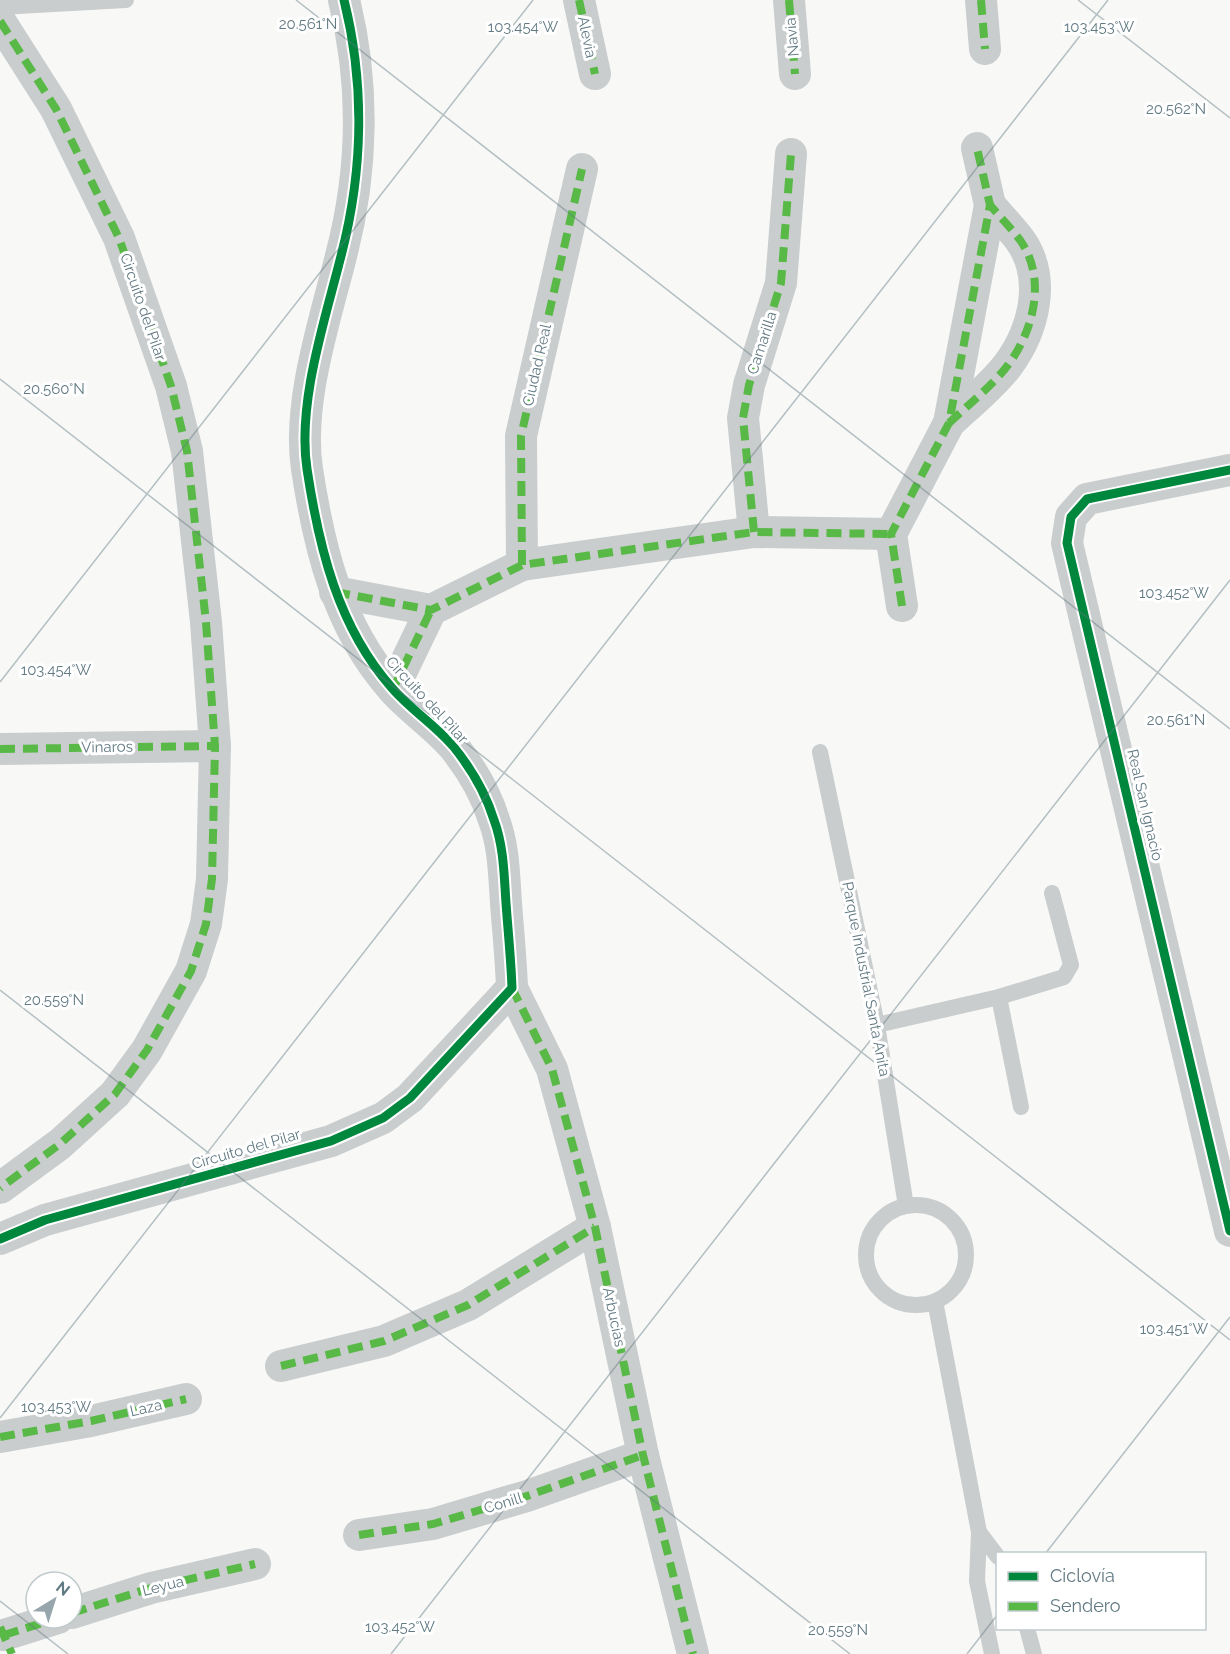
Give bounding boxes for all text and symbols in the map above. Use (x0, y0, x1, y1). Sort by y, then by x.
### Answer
street label: Alevia (574, 14, 600, 60)
text: 20.561°N (279, 15, 337, 33)
street label: Navia (781, 17, 803, 57)
text: 103.454°W (488, 18, 559, 36)
text: 103.453°W (1064, 18, 1134, 36)
text: 20.562°N (1146, 100, 1206, 118)
street label: Circuito del Pilar (116, 251, 170, 364)
street label: Camarilla (743, 309, 781, 377)
street label: Ciudad Real (519, 321, 555, 408)
text: 20.560°N (23, 380, 85, 398)
text: 103.452°W (1139, 584, 1209, 602)
street label: Circuito del Pilar (382, 653, 472, 748)
text: 103.454°W (21, 661, 92, 679)
text: 20.561°N (1147, 711, 1205, 729)
street label: Vinaros (81, 738, 133, 756)
street label: Real San Ignacio (1123, 747, 1167, 863)
street label: Parque Industrial Santa Anita (838, 880, 894, 1078)
text: 20.559°N (24, 991, 84, 1009)
street label: Circuito del Pilar (190, 1125, 303, 1173)
street label: Arbucias (599, 1286, 629, 1348)
text: 103.451°W (1140, 1320, 1209, 1338)
street label: Laza (128, 1396, 164, 1420)
text: 103.453°W (21, 1398, 91, 1416)
street label: Conill (482, 1488, 525, 1517)
legend (996, 1552, 1206, 1630)
text: Ciclovía (1050, 1565, 1115, 1586)
north arrow (24, 1570, 84, 1630)
street label: Leyua (140, 1572, 186, 1600)
text: N (52, 1577, 74, 1600)
text: Sendero (1050, 1595, 1121, 1616)
text: 103.452°W (365, 1618, 435, 1636)
text: 20.559°N (808, 1621, 868, 1639)

